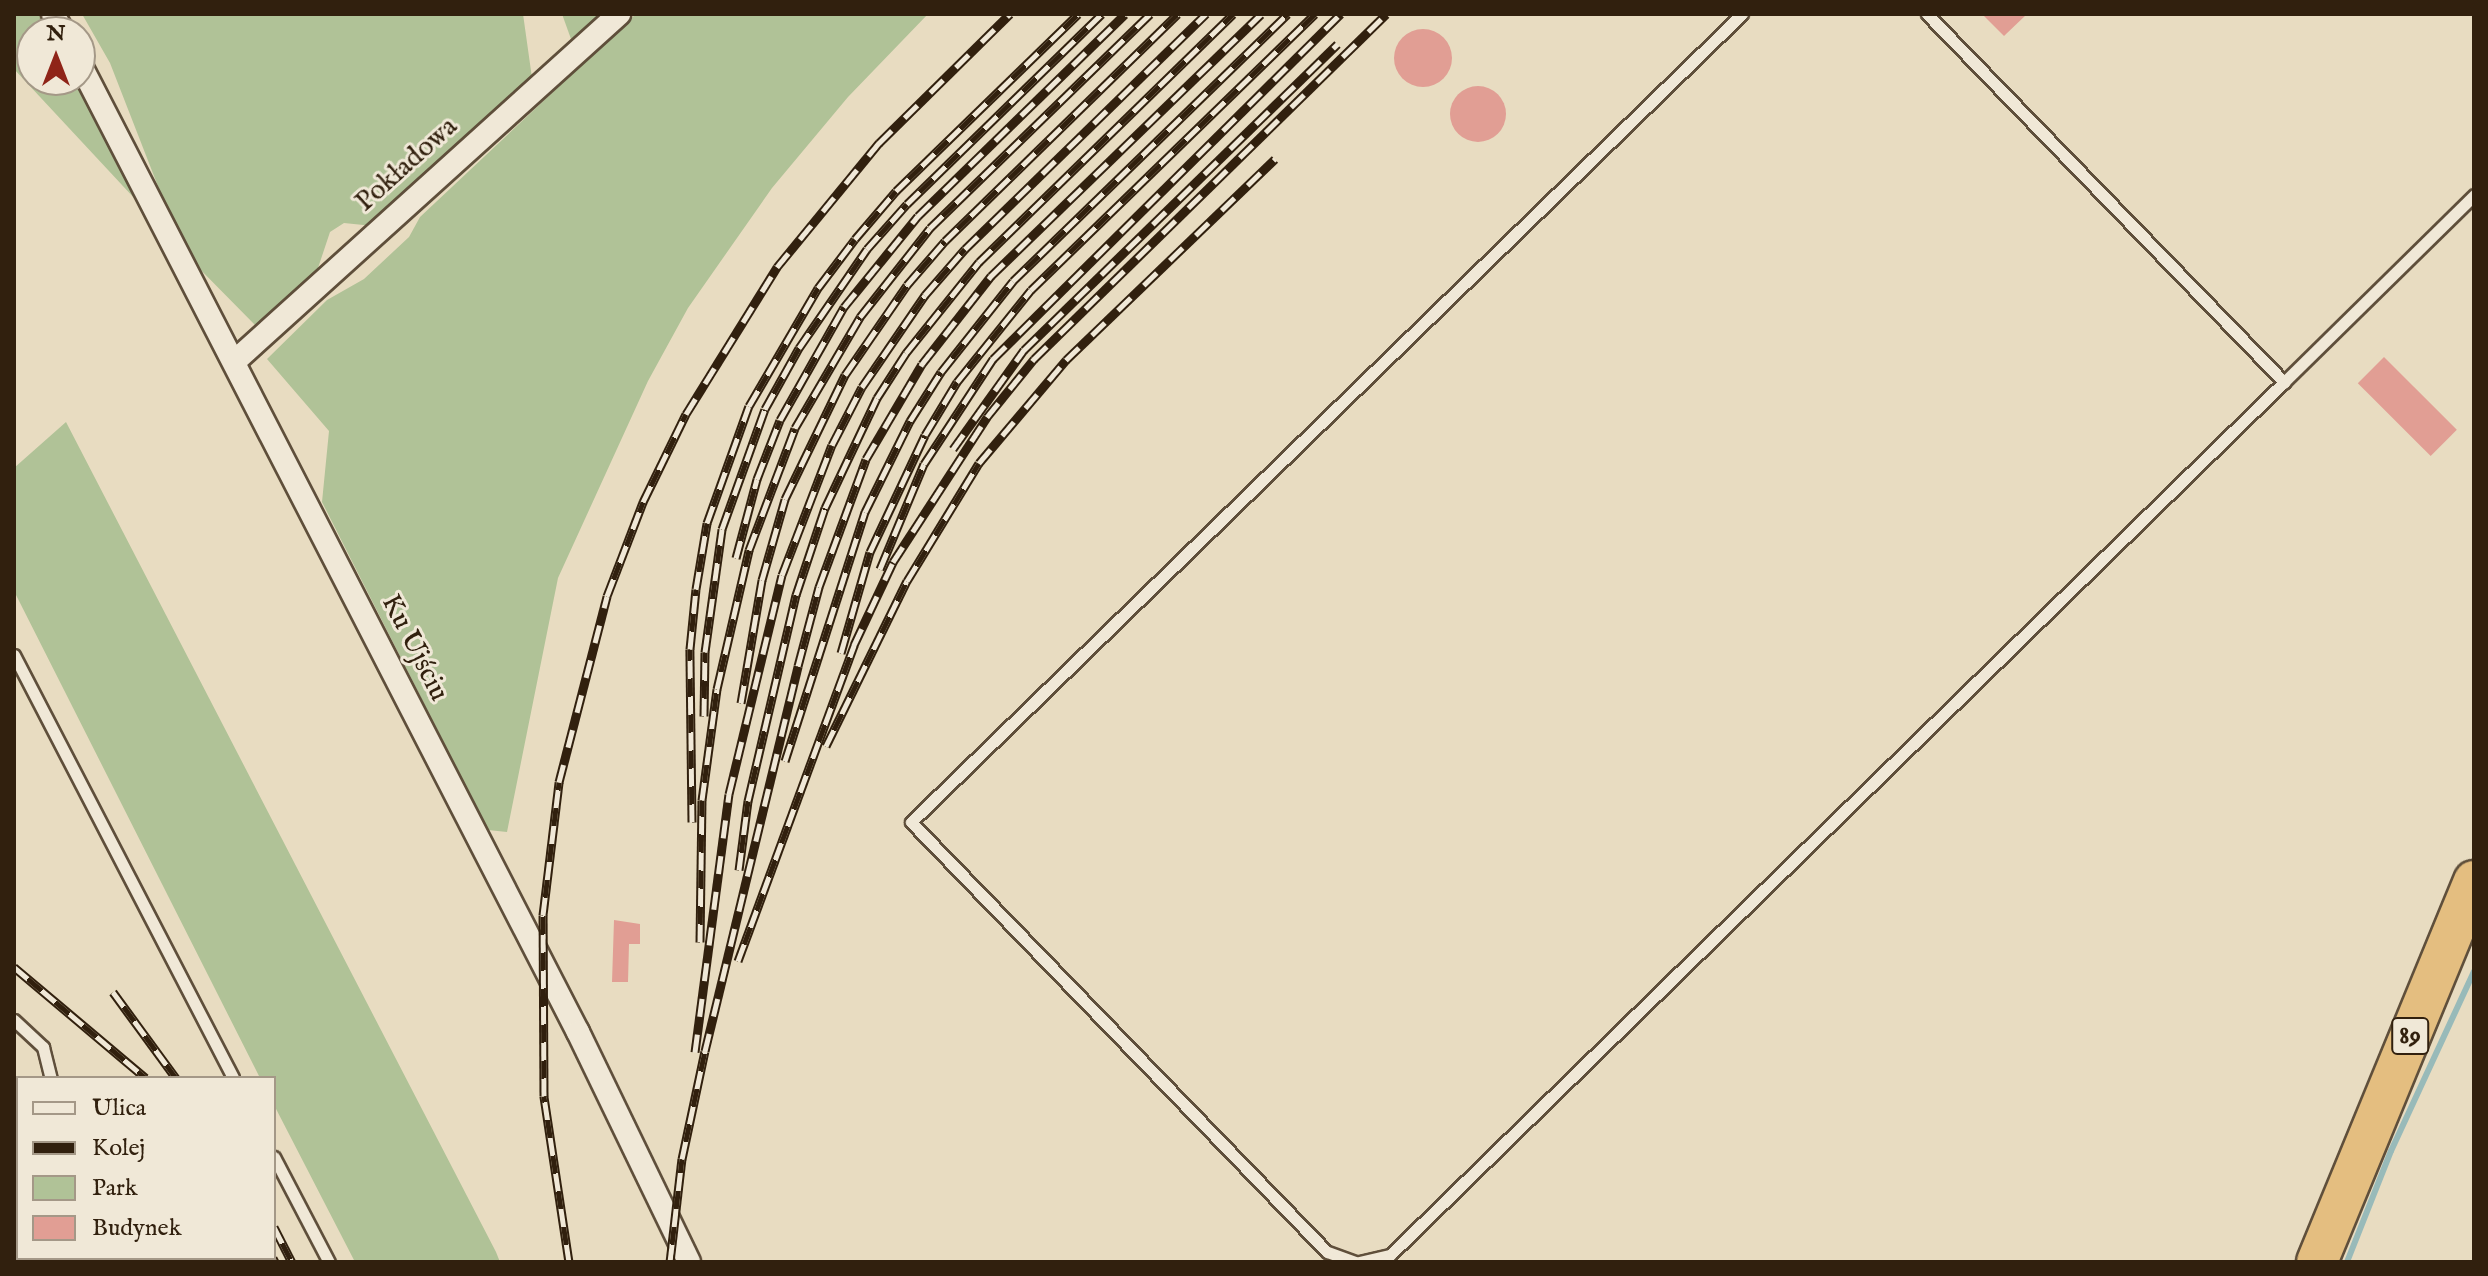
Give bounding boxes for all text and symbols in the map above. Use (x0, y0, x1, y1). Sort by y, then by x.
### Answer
north arrow (16, 16, 96, 96)
text: N (46, 20, 66, 48)
street label: Pokładowa (349, 111, 465, 219)
street label: Ku Ujściu (373, 589, 455, 707)
road number: 89 (2390, 1014, 2430, 1058)
legend (16, 1076, 276, 1260)
text: Ulica (92, 1093, 146, 1124)
text: Kolej (92, 1133, 145, 1164)
text: Park (92, 1173, 138, 1204)
text: Budynek (92, 1213, 181, 1244)

